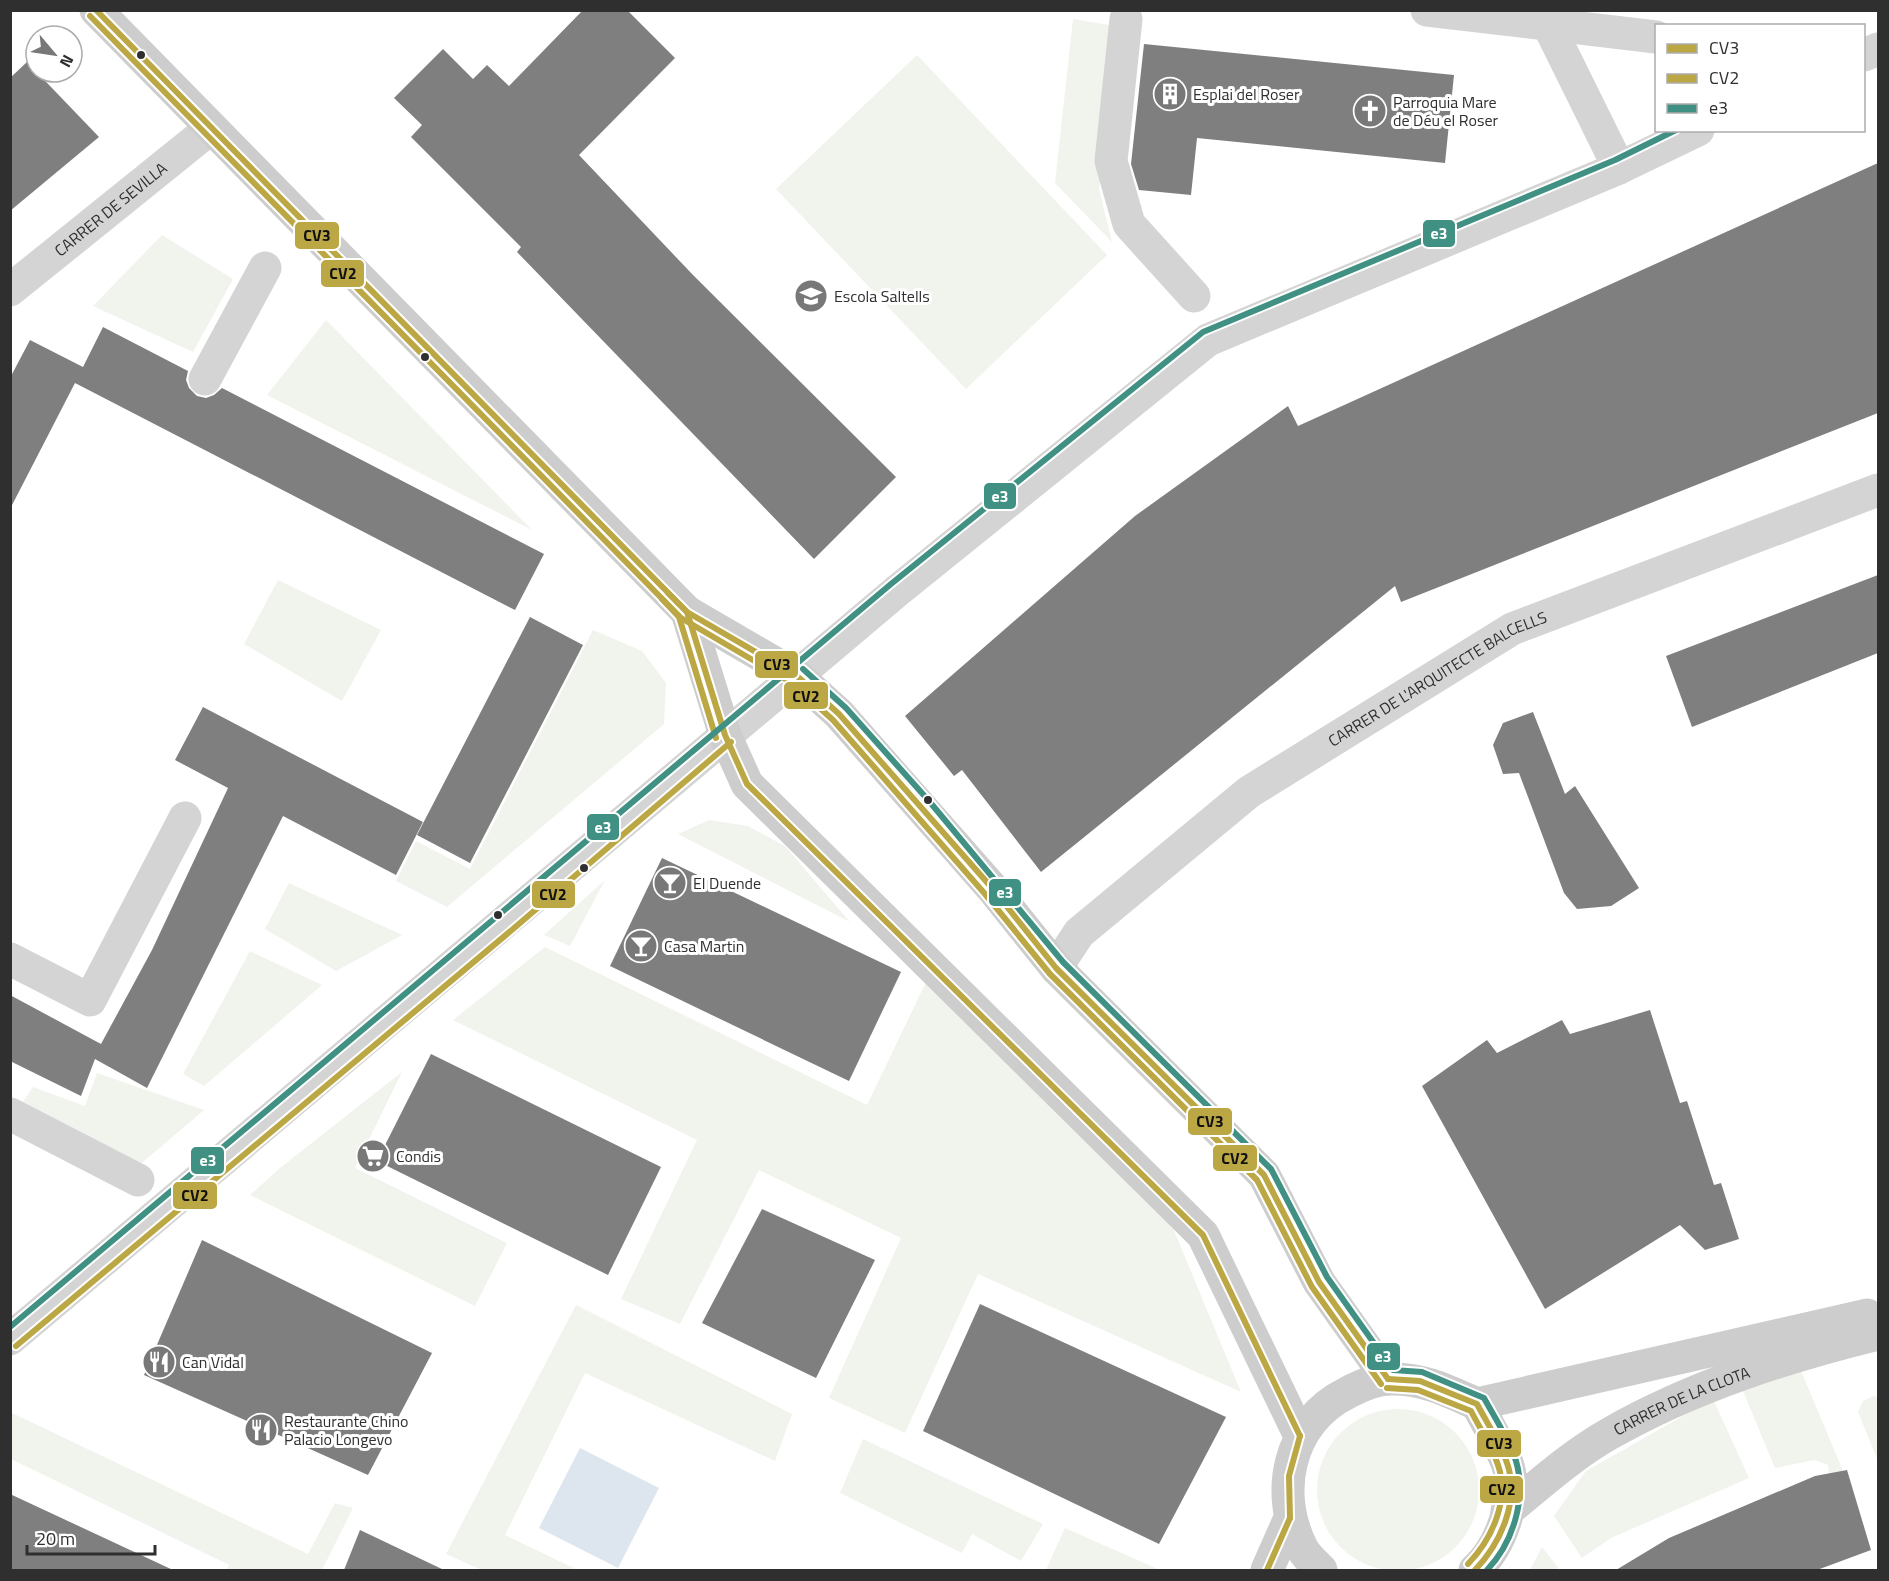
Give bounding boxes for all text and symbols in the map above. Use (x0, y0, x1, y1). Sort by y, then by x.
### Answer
north arrow (24, 24, 84, 84)
legend (1655, 24, 1865, 132)
text: CV3 (1709, 34, 1739, 61)
unlabelled marker (135, 49, 147, 61)
text: N (54, 51, 80, 72)
text: CV2 (1709, 64, 1739, 91)
building icon: Esplai del Roser (1152, 76, 1188, 112)
place label: Esplai del Roser (1193, 82, 1300, 106)
place label: Parroquia Mare de Déu el Roser (1393, 90, 1498, 132)
church icon: Parroquia Mare de Déu el Roser (1352, 93, 1388, 129)
text: e3 (1709, 94, 1728, 121)
street label: CARRER DE SEVILLA (49, 156, 172, 262)
line badge: e3 (1422, 219, 1456, 248)
line badge: CV3 (294, 221, 340, 250)
text: e3 (1430, 221, 1448, 245)
text: CV3 (303, 223, 331, 247)
line badge: CV2 (320, 259, 365, 288)
text: CV2 (329, 261, 357, 285)
school or university icon: Escola Saltells (793, 278, 829, 314)
place label: Escola Saltells (834, 284, 930, 308)
unlabelled marker (419, 351, 431, 363)
line badge: e3 (983, 482, 1017, 510)
text: e3 (991, 484, 1009, 508)
street label: CARRER DE L'ARQUITECTE BALCELLS (1323, 605, 1550, 752)
line badge: CV3 (754, 650, 799, 679)
text: CV3 (763, 652, 791, 676)
line badge: CV2 (783, 681, 829, 710)
text: CV2 (792, 684, 820, 708)
unlabelled marker (922, 794, 934, 806)
line badge: e3 (586, 813, 620, 841)
text: e3 (594, 815, 612, 839)
unlabelled marker (578, 862, 590, 874)
bar icon: El Duende (652, 865, 688, 901)
place label: El Duende (693, 871, 761, 895)
line badge: e3 (988, 878, 1022, 907)
line badge: CV2 (531, 880, 576, 909)
text: e3 (996, 880, 1014, 904)
text: CV2 (539, 882, 567, 906)
unlabelled marker (492, 909, 504, 921)
bar icon: Casa Martin (623, 928, 659, 964)
place label: Casa Martin (664, 934, 744, 958)
line badge: CV3 (1187, 1107, 1233, 1136)
text: CV3 (1196, 1109, 1224, 1133)
supermarket icon: Condis (355, 1138, 391, 1174)
place label: Condis (396, 1144, 441, 1168)
line badge: CV2 (1212, 1144, 1258, 1172)
line badge: e3 (190, 1146, 225, 1175)
text: CV2 (1221, 1146, 1249, 1170)
text: e3 (199, 1148, 217, 1172)
line badge: CV2 (172, 1181, 218, 1210)
text: CV2 (181, 1183, 209, 1207)
line badge: e3 (1366, 1342, 1401, 1371)
restaurant icon: Can Vidal (141, 1344, 177, 1380)
text: e3 (1374, 1344, 1392, 1368)
place label: Can Vidal (182, 1350, 244, 1374)
street label: CARRER DE LA CLOTA (1609, 1360, 1754, 1441)
place label: Restaurante Chino Palacio Longevo (284, 1409, 409, 1451)
restaurant icon: Restaurante Chino Palacio Longevo (243, 1412, 279, 1448)
line badge: CV3 (1476, 1429, 1522, 1458)
text: CV3 (1485, 1431, 1513, 1455)
line badge: CV2 (1479, 1475, 1524, 1504)
text: CV2 (1488, 1477, 1516, 1501)
scale bar (27, 1518, 154, 1556)
text: 20 m (36, 1525, 75, 1552)

